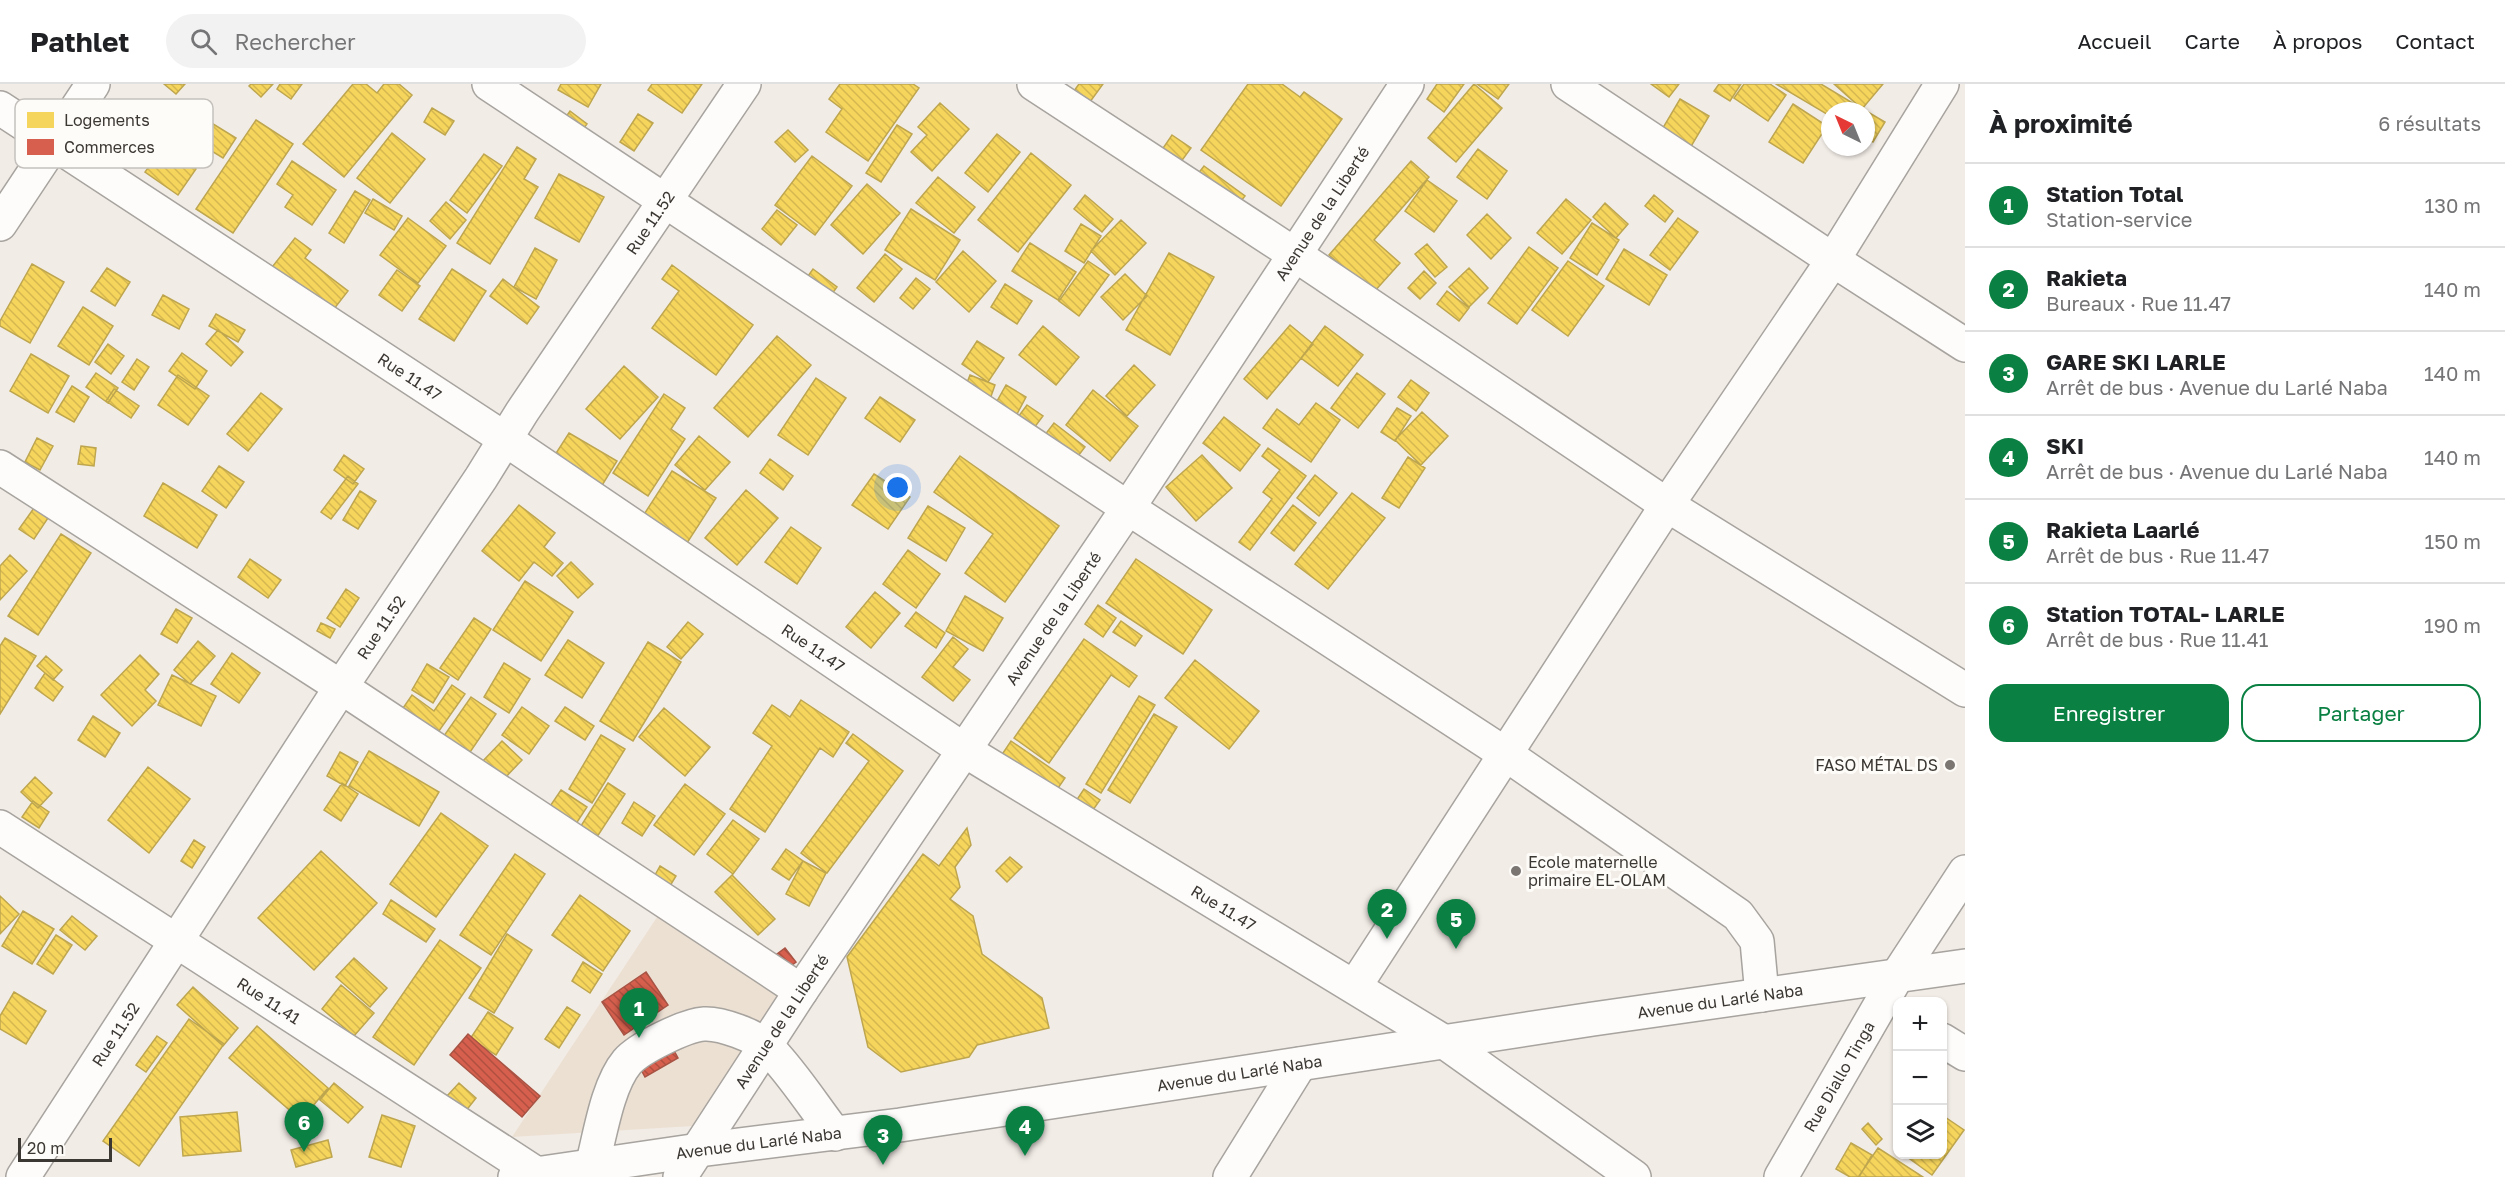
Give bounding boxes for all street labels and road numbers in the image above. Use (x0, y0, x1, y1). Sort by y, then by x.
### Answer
street label: Avenue de la Liberté (1271, 142, 1373, 284)
street label: Rue 11.52 (622, 187, 679, 258)
street label: Rue 11.47 (374, 348, 445, 405)
street label: Avenue de la Liberté (1001, 548, 1106, 689)
street label: Rue 11.52 (353, 592, 409, 663)
street label: Rue 11.47 (778, 619, 849, 676)
street label: Rue 11.47 (1188, 880, 1260, 935)
street label: Avenue de la Liberté (730, 950, 833, 1092)
street label: Rue 11.41 (233, 973, 304, 1029)
street label: Avenue du Larlé Naba (1636, 979, 1804, 1023)
street label: Rue 11.52 (87, 999, 144, 1070)
street label: Rue Diallo Tinga (1799, 1018, 1879, 1136)
street label: Avenue du Larlé Naba (1155, 1051, 1324, 1096)
street label: Avenue du Larlé Naba (674, 1122, 843, 1163)

